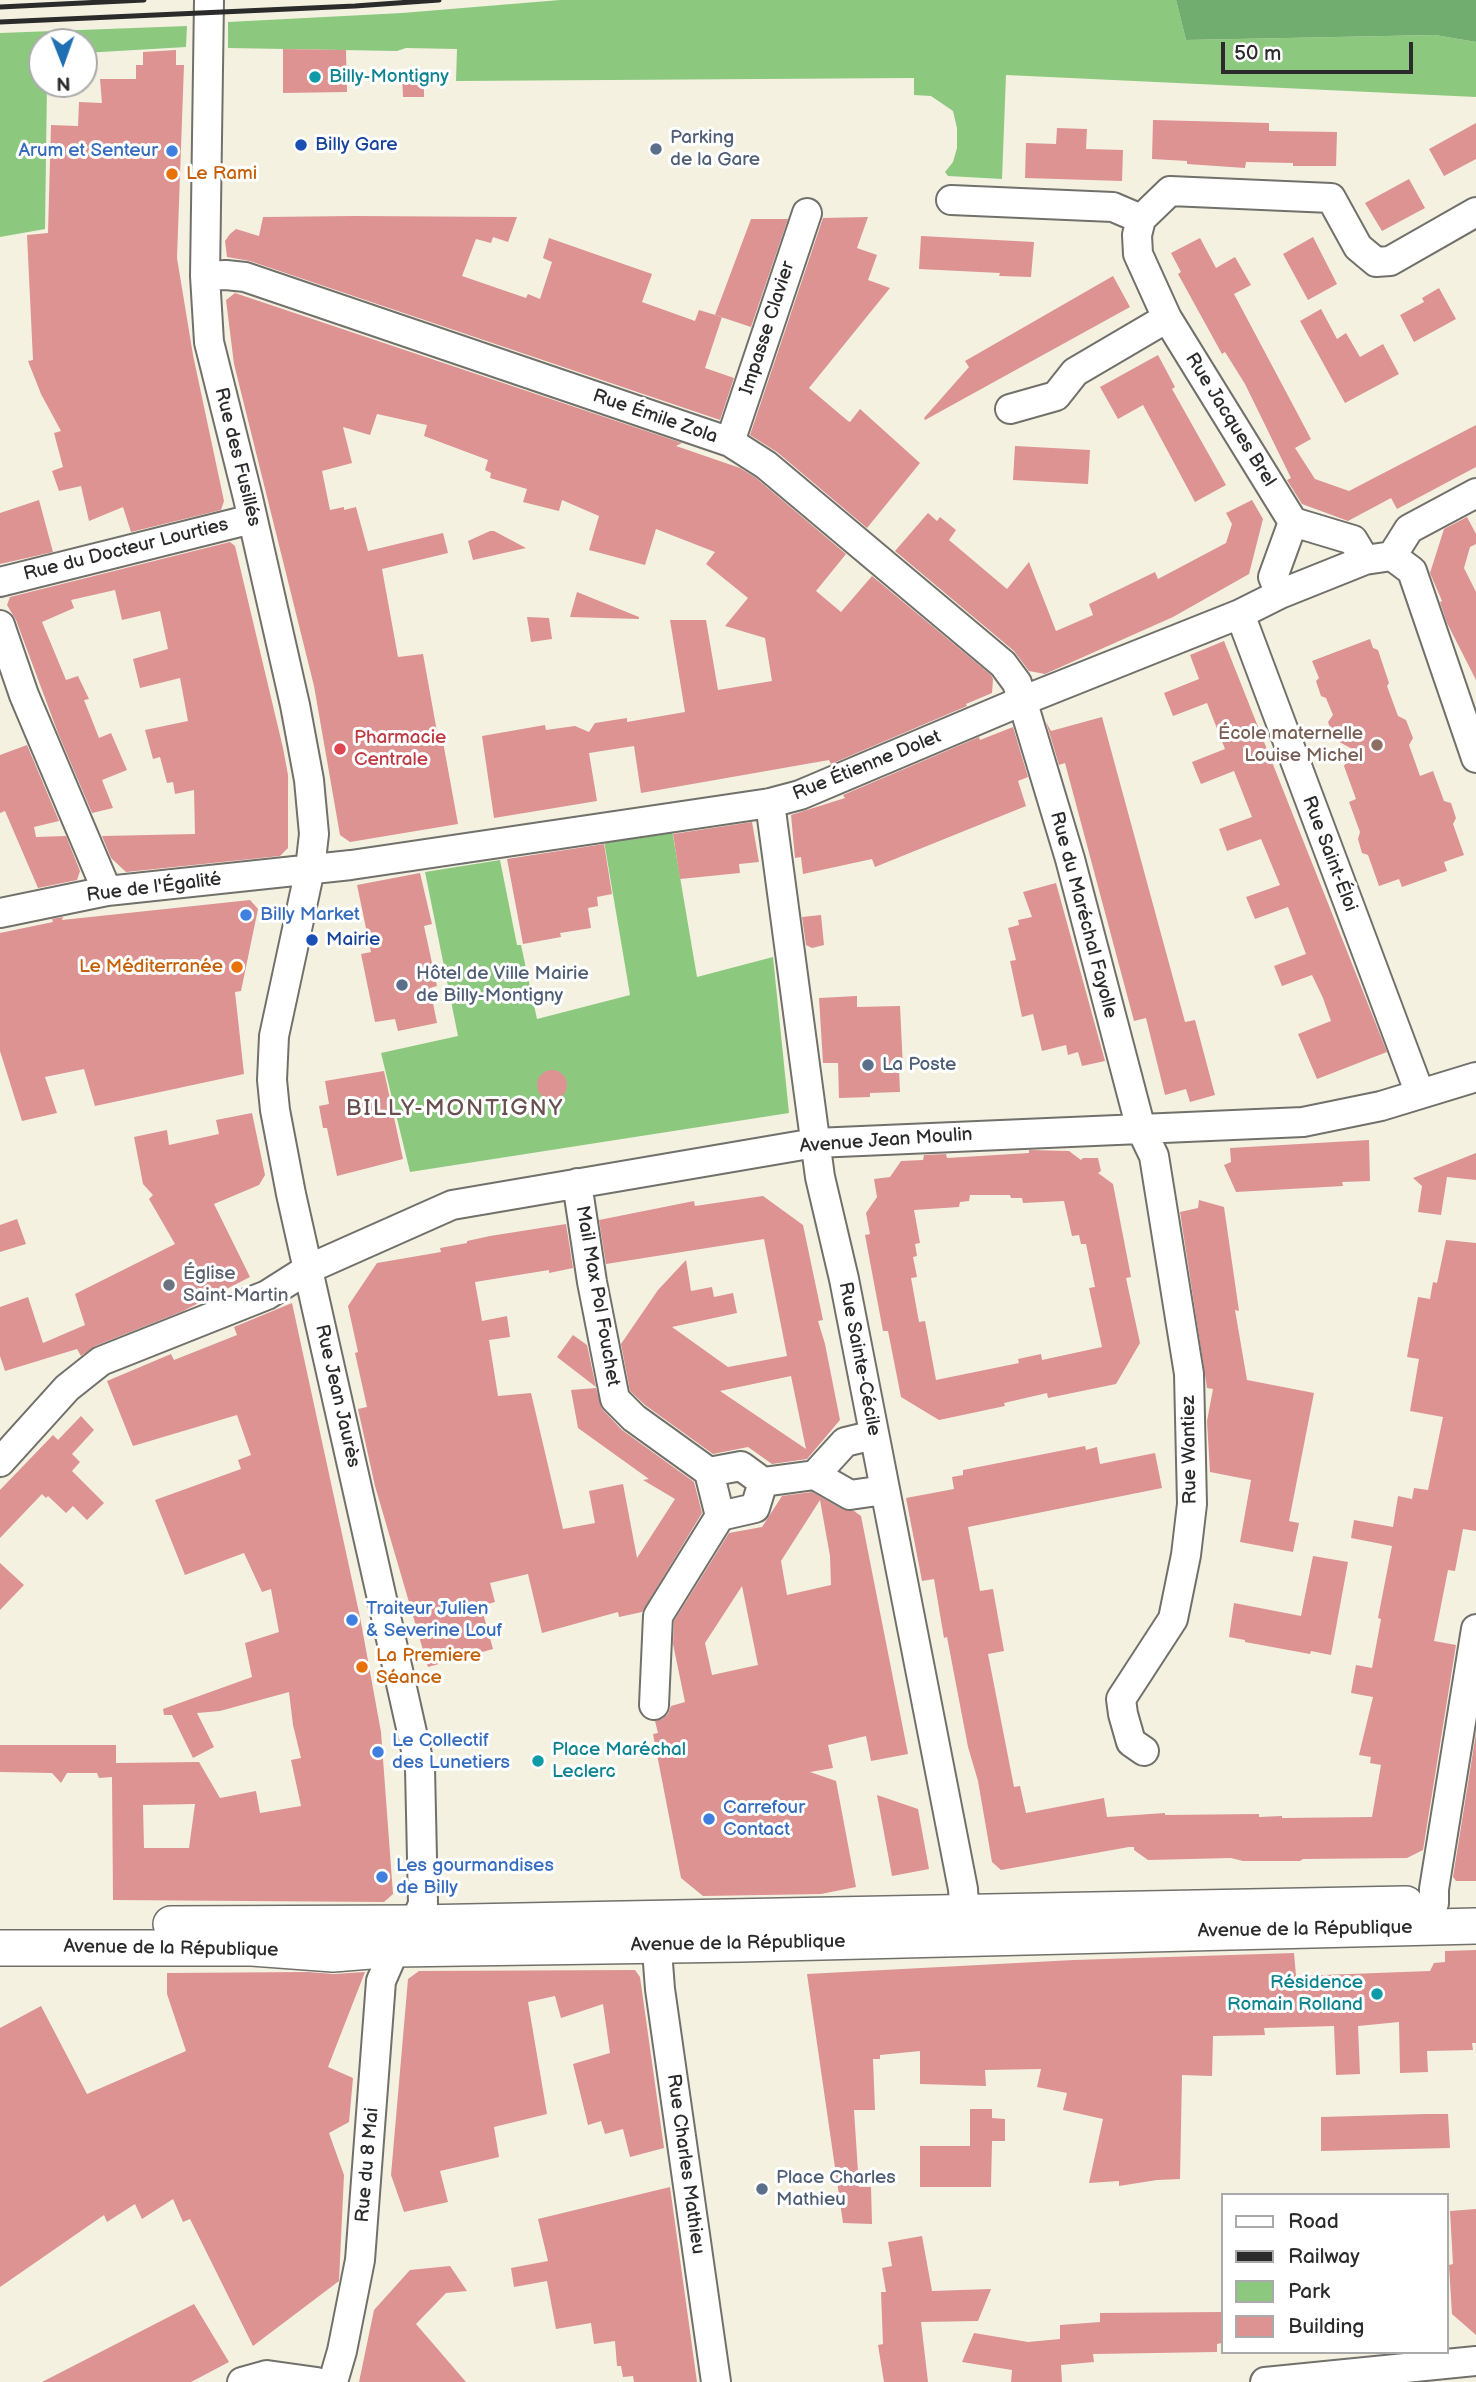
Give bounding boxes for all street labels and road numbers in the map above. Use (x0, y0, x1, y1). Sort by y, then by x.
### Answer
street label: Impasse Clavier (736, 259, 800, 397)
street label: Rue Jacques Brel (1180, 349, 1280, 491)
street label: Rue des Fusillés (209, 385, 265, 529)
street label: Rue Émile Zola (590, 385, 720, 449)
street label: Rue du Docteur Lourties (21, 514, 231, 586)
street label: Rue Étienne Dolet (790, 726, 944, 806)
street label: Rue Saint-Éloi (1296, 793, 1362, 915)
street label: Rue du Maréchal Fayolle (1044, 809, 1122, 1021)
street label: Rue de l'Égalité (85, 868, 223, 908)
street label: Avenue Jean Moulin (799, 1124, 973, 1158)
street label: Mail Max Pol Fouchet (570, 1204, 624, 1388)
street label: Rue Sainte-Cécile (833, 1280, 885, 1438)
street label: Rue Jean Jaurès (309, 1322, 365, 1470)
street label: Rue Wantiez (1178, 1395, 1202, 1505)
street label: Avenue de la République (1197, 1917, 1413, 1943)
street label: Avenue de la République (630, 1931, 846, 1957)
street label: Avenue de la République (63, 1936, 279, 1962)
street label: Rue Charles Mathieu (661, 2072, 709, 2256)
street label: Rue du 8 Mai (352, 2107, 384, 2223)

